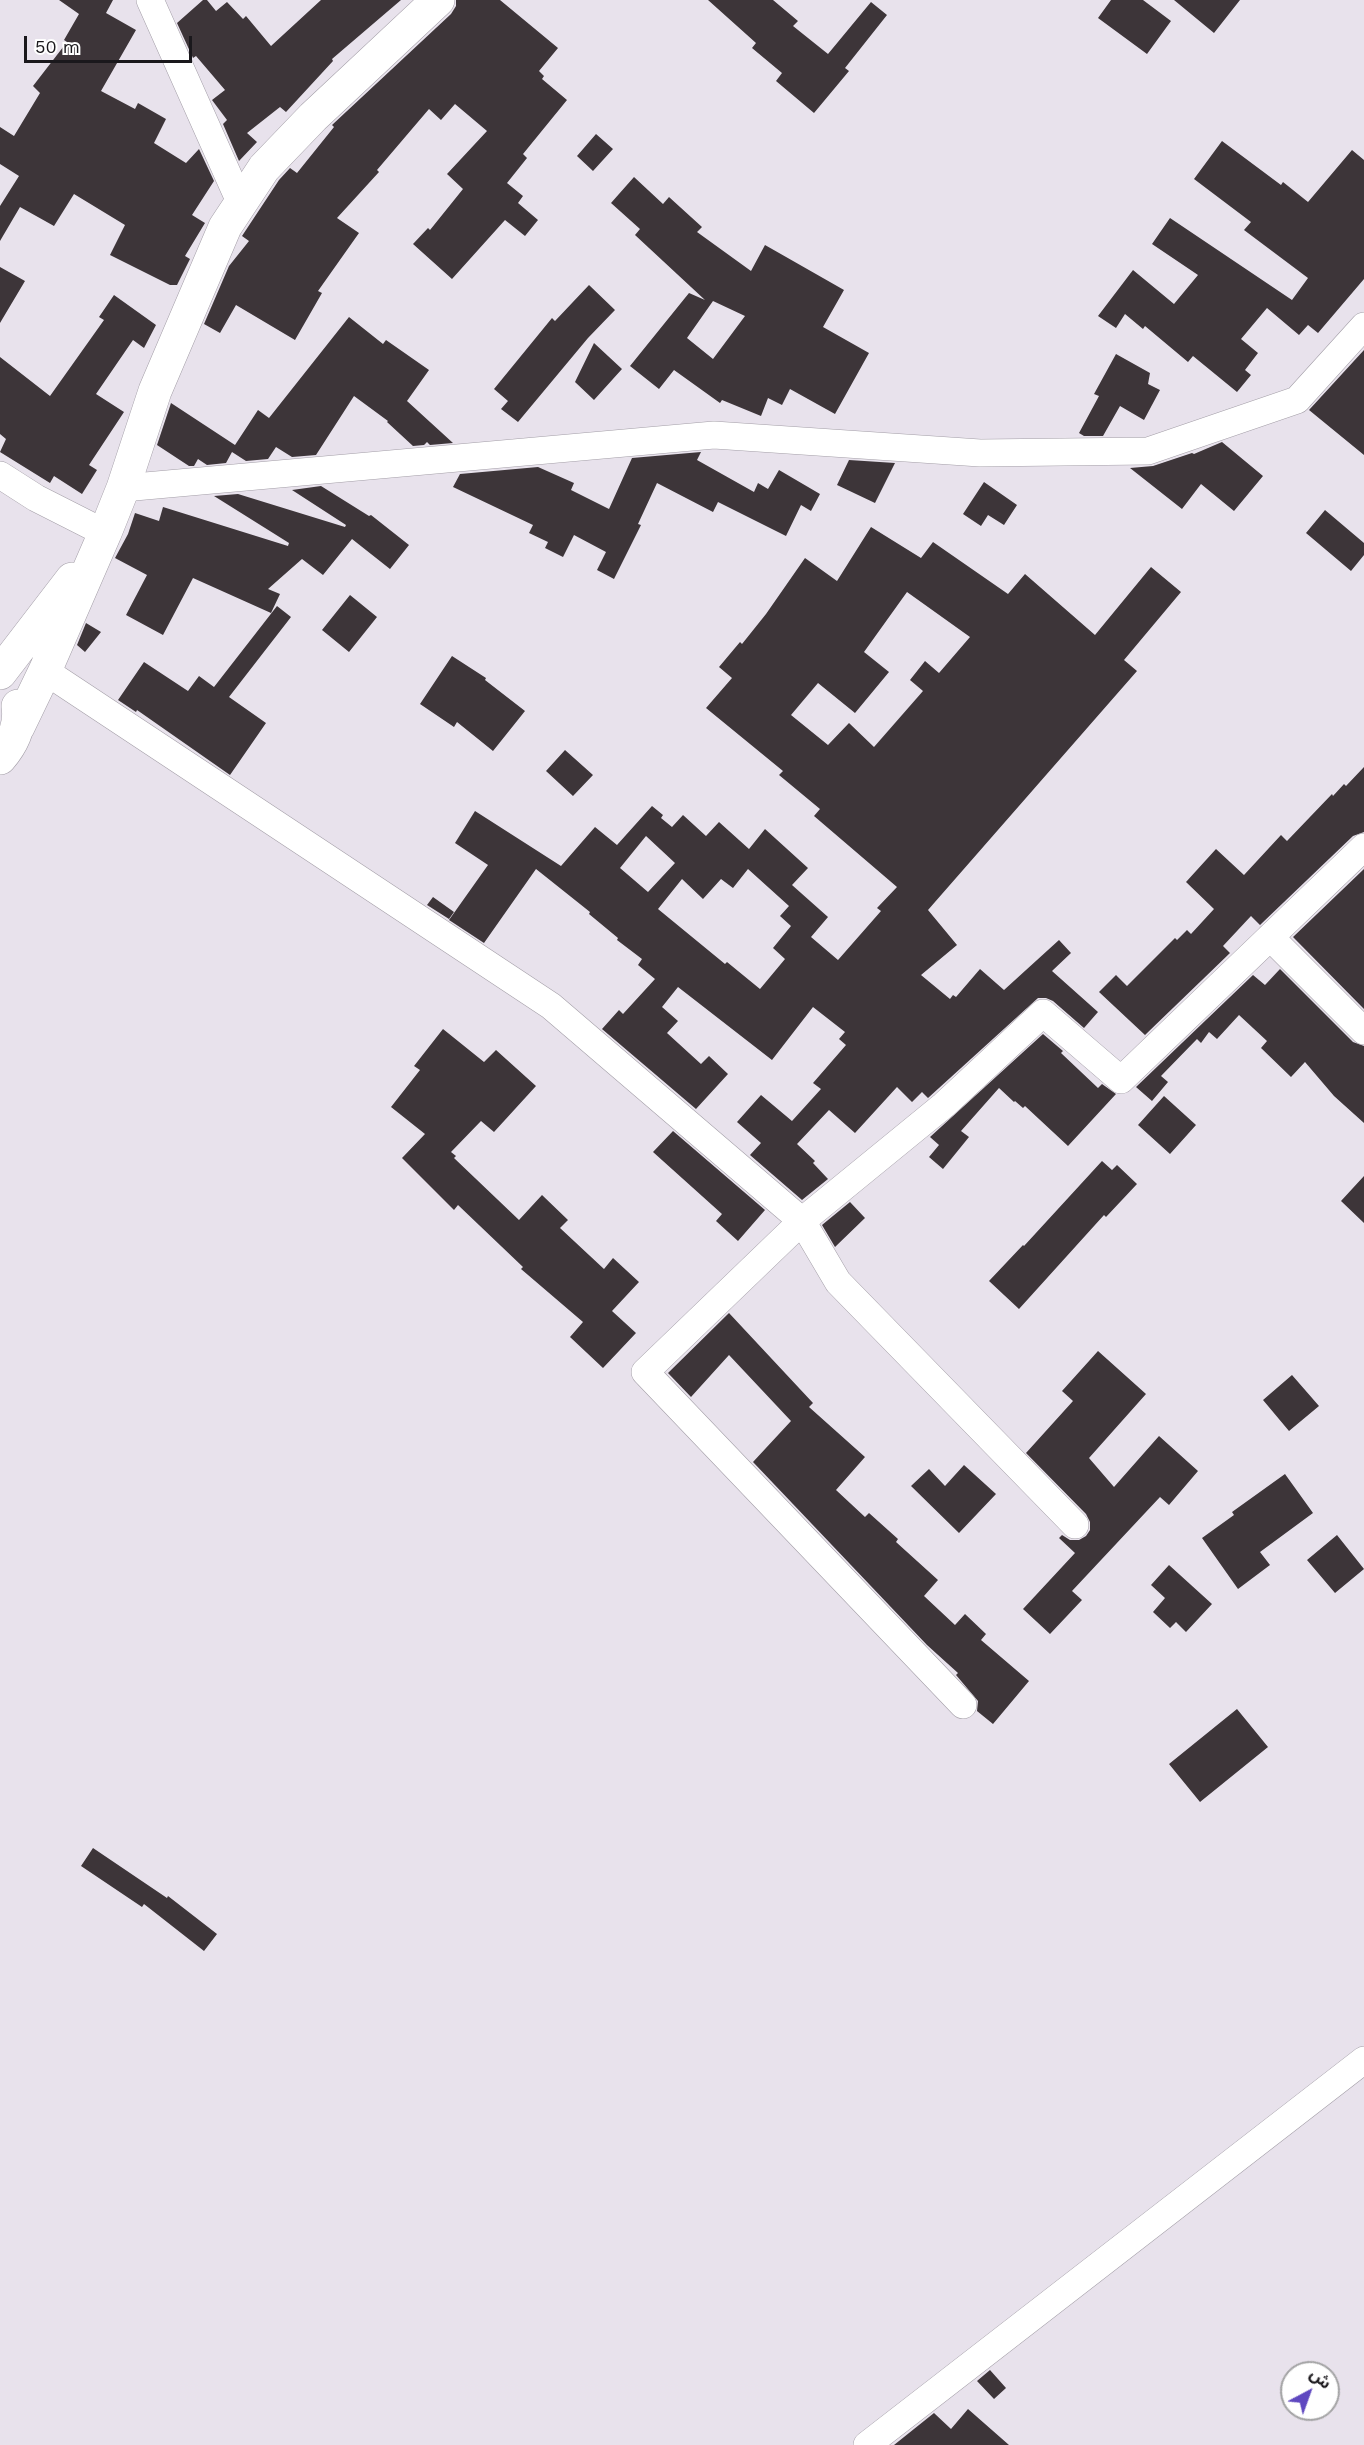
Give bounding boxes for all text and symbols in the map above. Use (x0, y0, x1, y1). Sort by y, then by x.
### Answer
scale bar (27, 24, 195, 62)
text: 50 m (35, 36, 80, 57)
north arrow (1280, 2361, 1340, 2421)
text: ش (1306, 2364, 1335, 2393)

